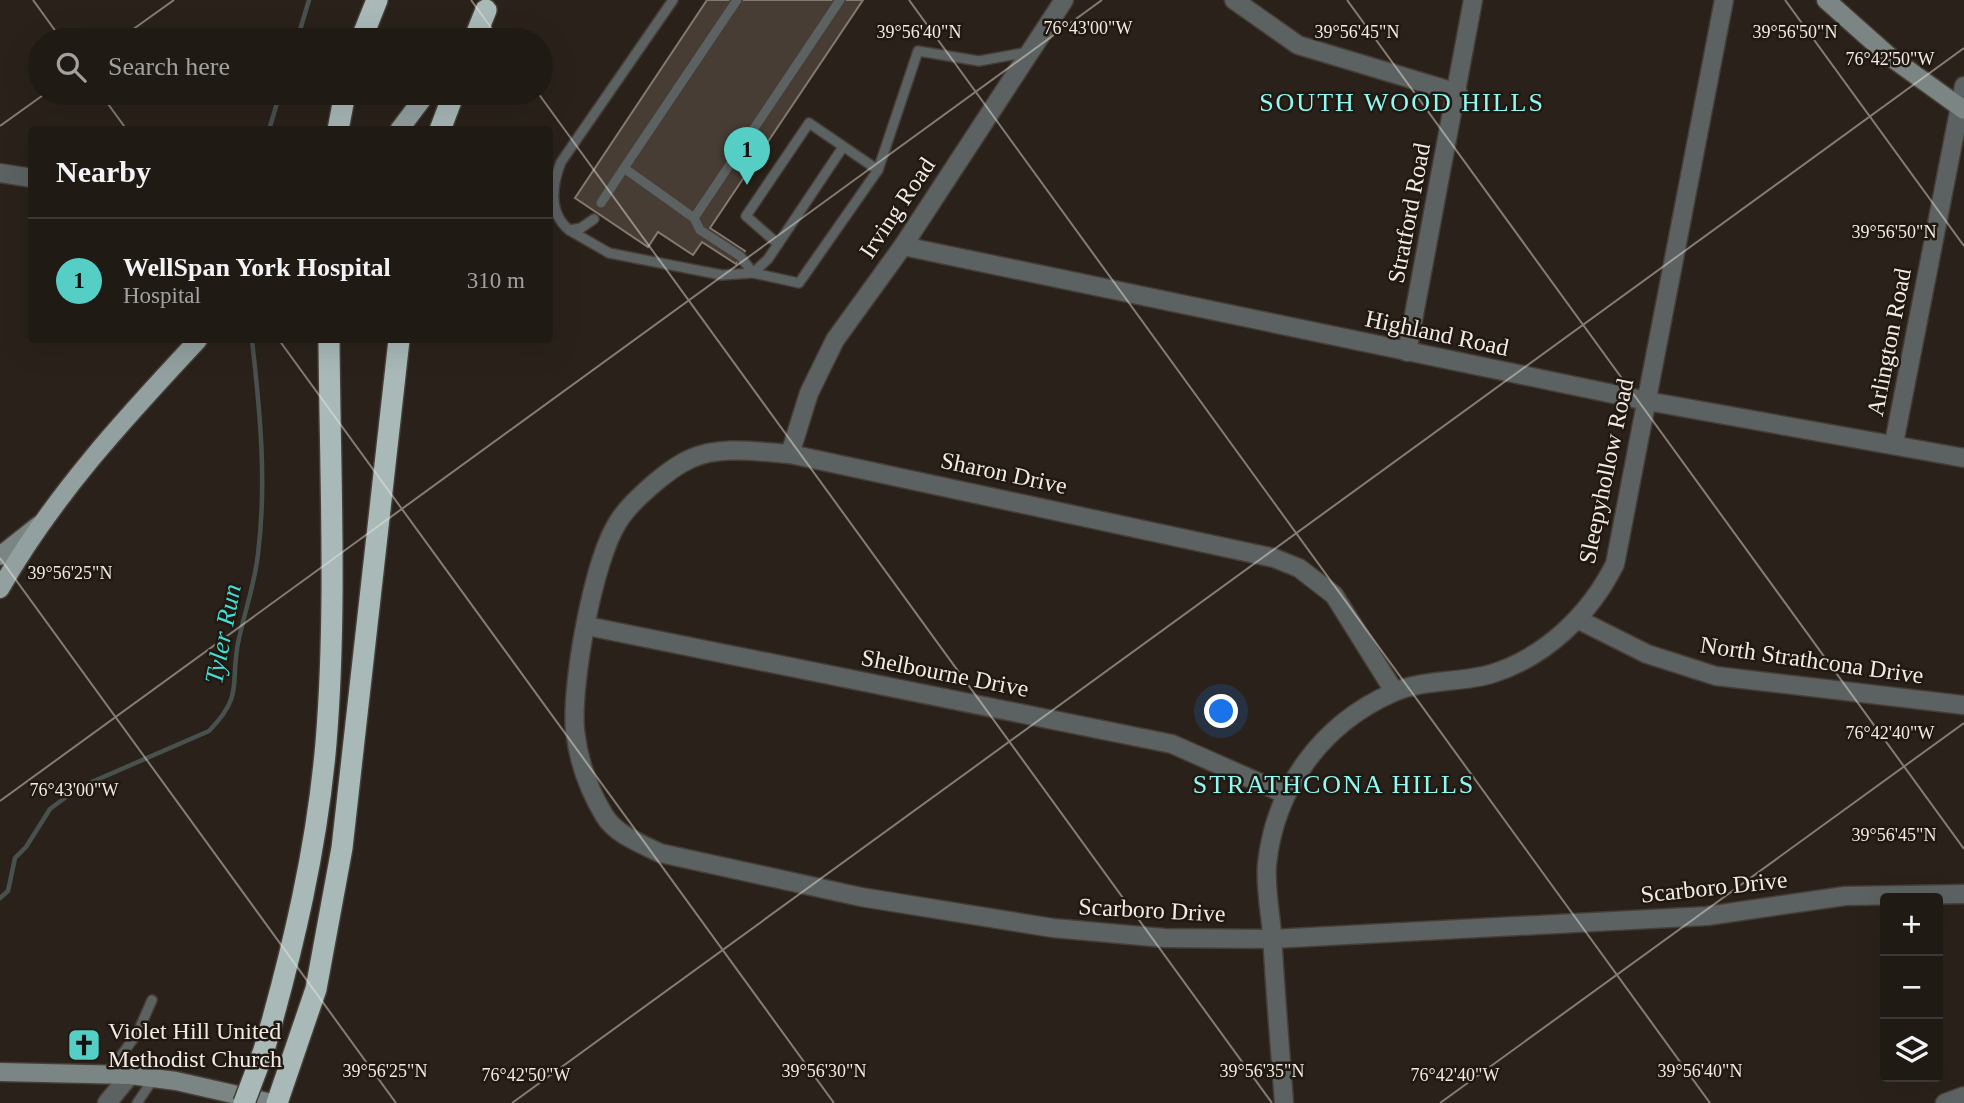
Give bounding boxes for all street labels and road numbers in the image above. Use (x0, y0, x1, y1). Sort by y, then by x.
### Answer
street label: Stratford Road (1383, 141, 1435, 285)
street label: Irving Road (854, 153, 940, 263)
street label: Arlington Road (1862, 266, 1916, 418)
street label: Highland Road (1363, 305, 1511, 361)
street label: Sleepyhollow Road (1574, 376, 1638, 566)
street label: Sharon Drive (938, 447, 1070, 499)
street label: North Strathcona Drive (1699, 631, 1925, 689)
street label: Shelbourne Drive (859, 644, 1031, 702)
street label: Scarboro Drive (1639, 866, 1789, 908)
street label: Scarboro Drive (1078, 893, 1226, 927)

